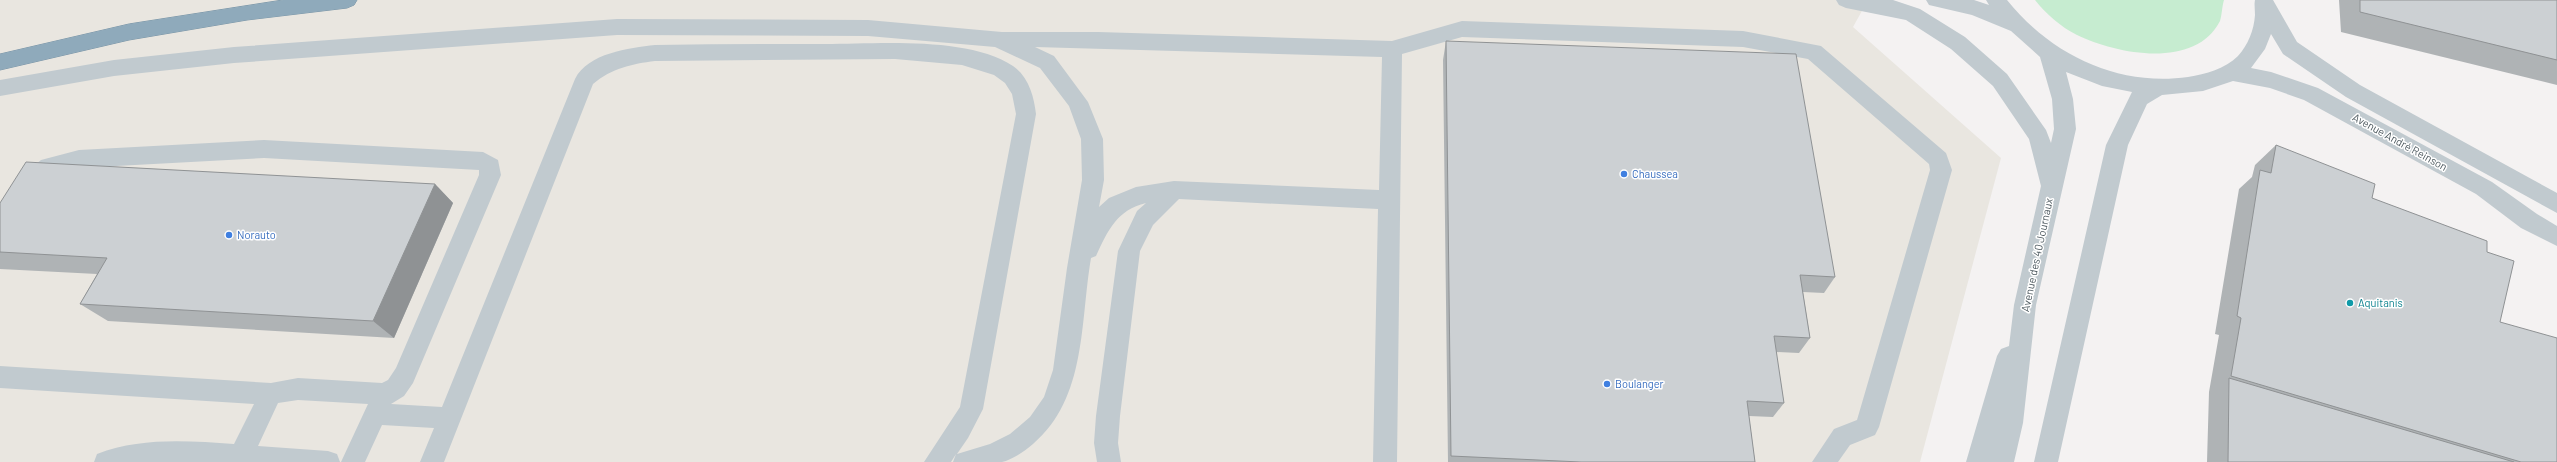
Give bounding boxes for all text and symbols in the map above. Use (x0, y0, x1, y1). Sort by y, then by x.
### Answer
street label: Avenue André Reinson (2351, 110, 2450, 173)
place label: Chaussea (1632, 167, 1678, 180)
marker: Chaussea (1619, 169, 1629, 179)
street label: Avenue des 40 Journaux (2018, 197, 2055, 313)
place label: Norauto (237, 228, 276, 241)
marker: Norauto (224, 230, 234, 240)
place label: Aquitanis (2358, 296, 2403, 309)
marker: Aquitanis (2345, 298, 2355, 308)
place label: Boulanger (1615, 377, 1664, 390)
marker: Boulanger (1602, 379, 1612, 389)

